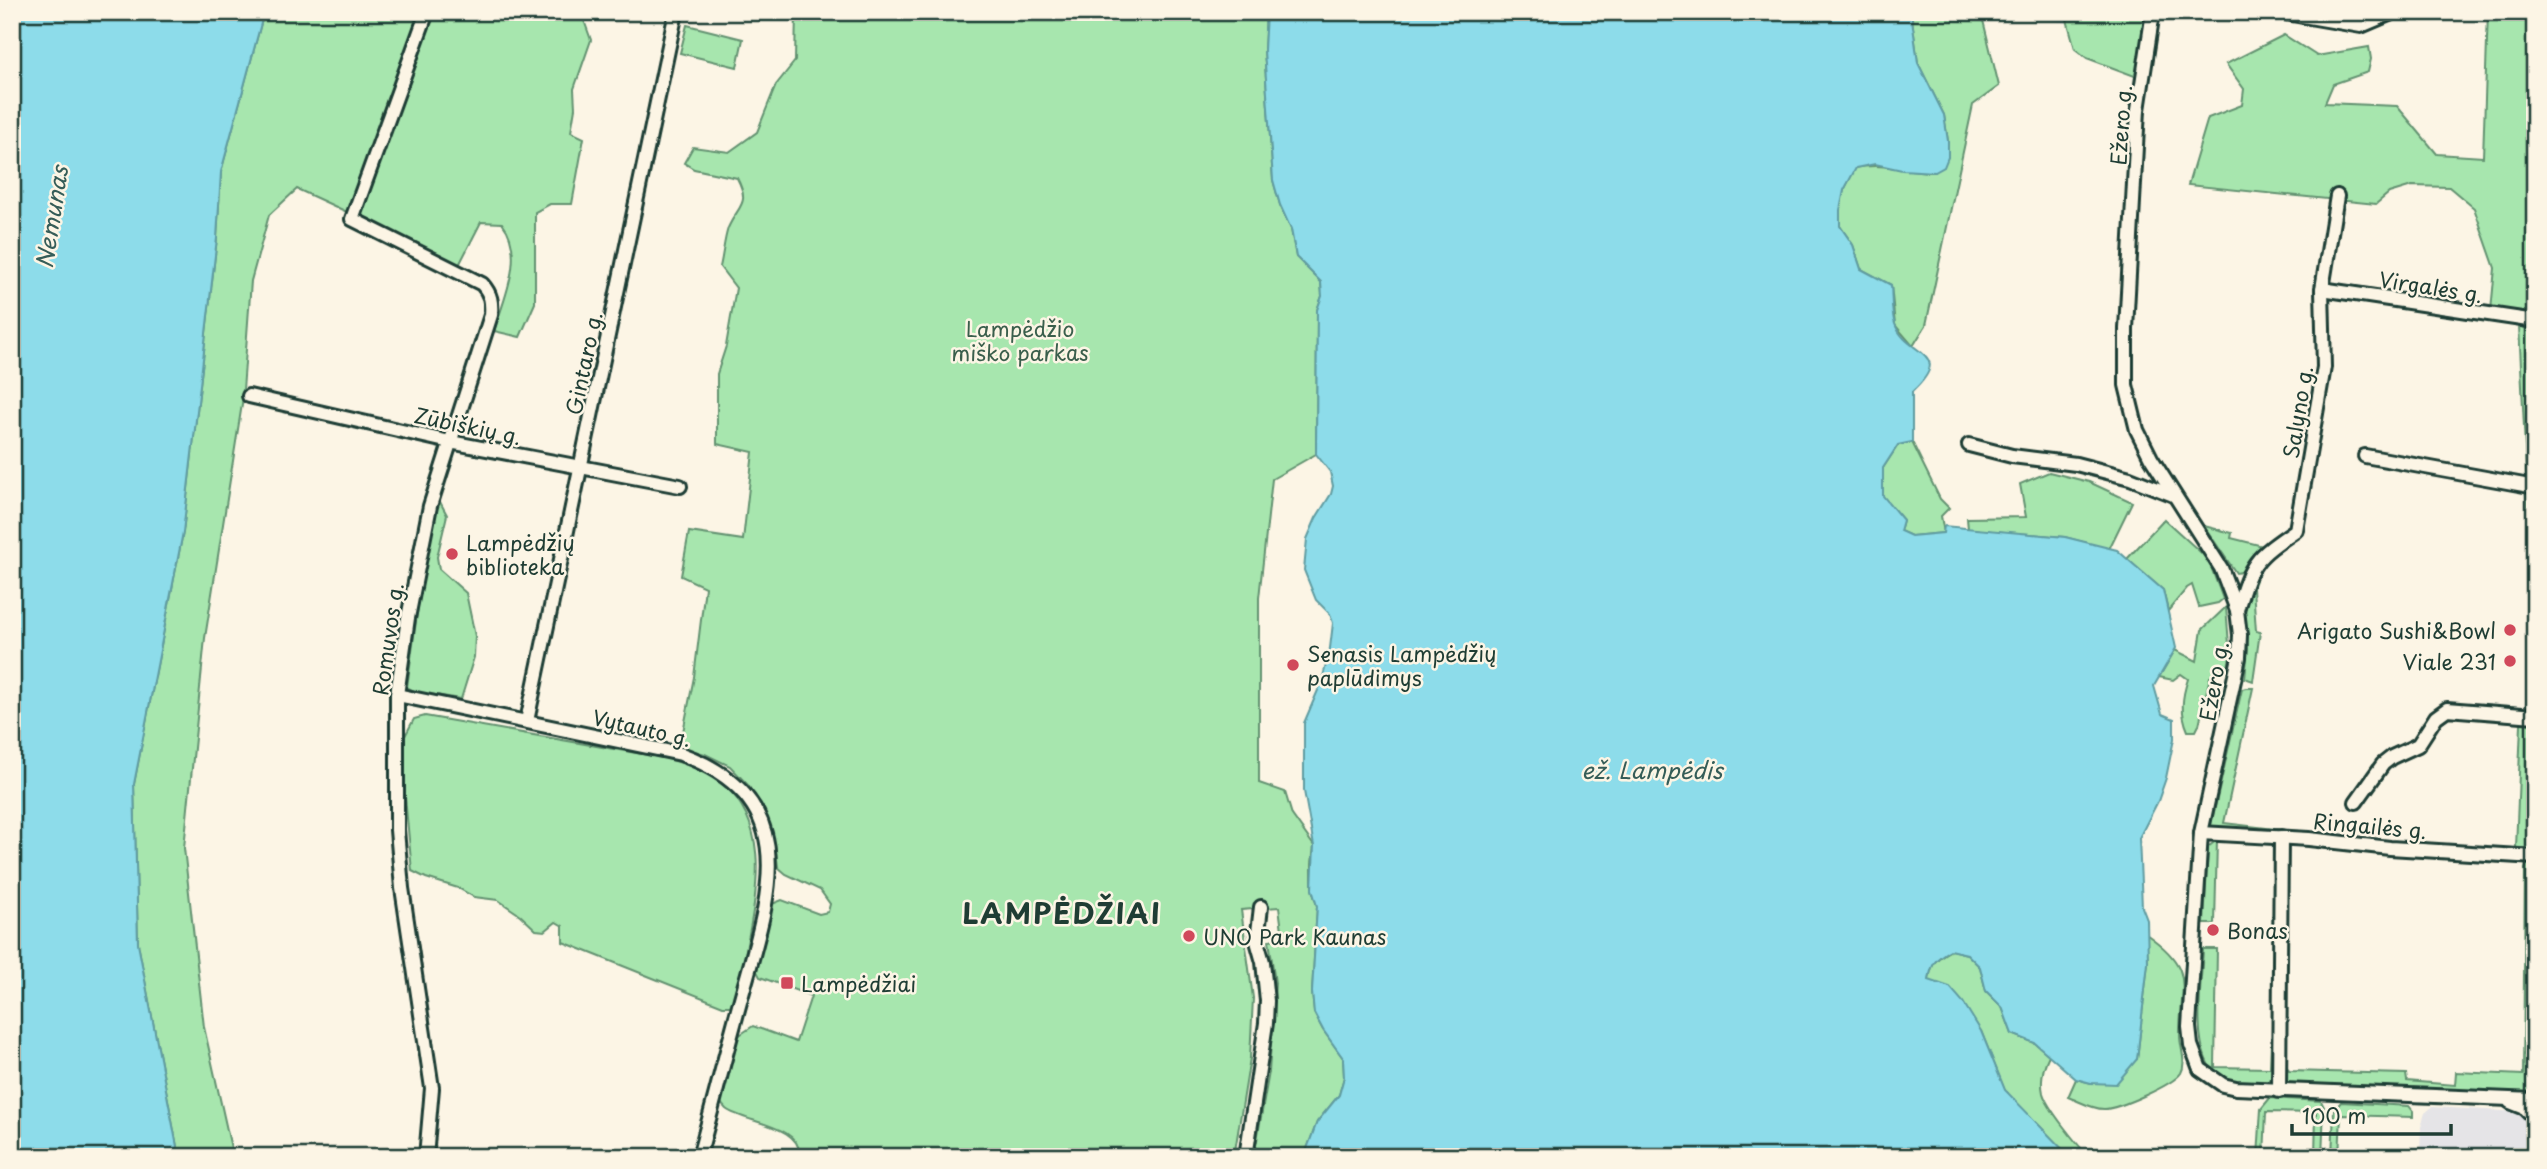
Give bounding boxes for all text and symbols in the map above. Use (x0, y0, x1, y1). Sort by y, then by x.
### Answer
street label: Ežero g. (2101, 84, 2139, 166)
water label: Nemunas (26, 161, 77, 271)
street label: Virgalės g. (2377, 262, 2485, 310)
street label: Gintaro g. (556, 308, 610, 418)
park label: Lampėdžio miško parkas (951, 312, 1089, 368)
street label: Salyno g. (2274, 363, 2320, 461)
street label: Zūbiškių g. (411, 398, 525, 452)
place label: Lampėdžių biblioteka (466, 526, 575, 582)
marker: Lampėdžių biblioteka (444, 546, 460, 562)
street label: Romuvos g. (363, 581, 411, 697)
place label: Arigato Sushi&Bowl (2297, 614, 2496, 646)
marker: Arigato Sushi&Bowl (2502, 622, 2518, 638)
place label: Senasis Lampėdžių paplūdimys (1307, 637, 1496, 693)
street label: Ežero g. (2190, 639, 2236, 723)
place label: Viale 231 (2402, 645, 2496, 677)
marker: Viale 231 (2502, 653, 2518, 669)
marker: Senasis Lampėdžių paplūdimys (1285, 657, 1301, 673)
street label: Vytauto g. (589, 700, 695, 754)
water label: ež. Lampėdis (1581, 752, 1725, 787)
street label: Ringailės g. (2312, 804, 2428, 846)
district label: LAMPĖDŽIAI (962, 891, 1162, 934)
place label: Bonas (2227, 914, 2288, 946)
place label: UNO Park Kaunas (1203, 920, 1386, 952)
marker: Bonas (2205, 922, 2221, 938)
marker: UNO Park Kaunas (1181, 928, 1197, 944)
place label: Lampėdžiai (801, 967, 916, 999)
marker: Lampėdžiai (779, 975, 795, 991)
scale bar (2292, 1092, 2451, 1136)
text: 100 m (2302, 1099, 2366, 1131)

